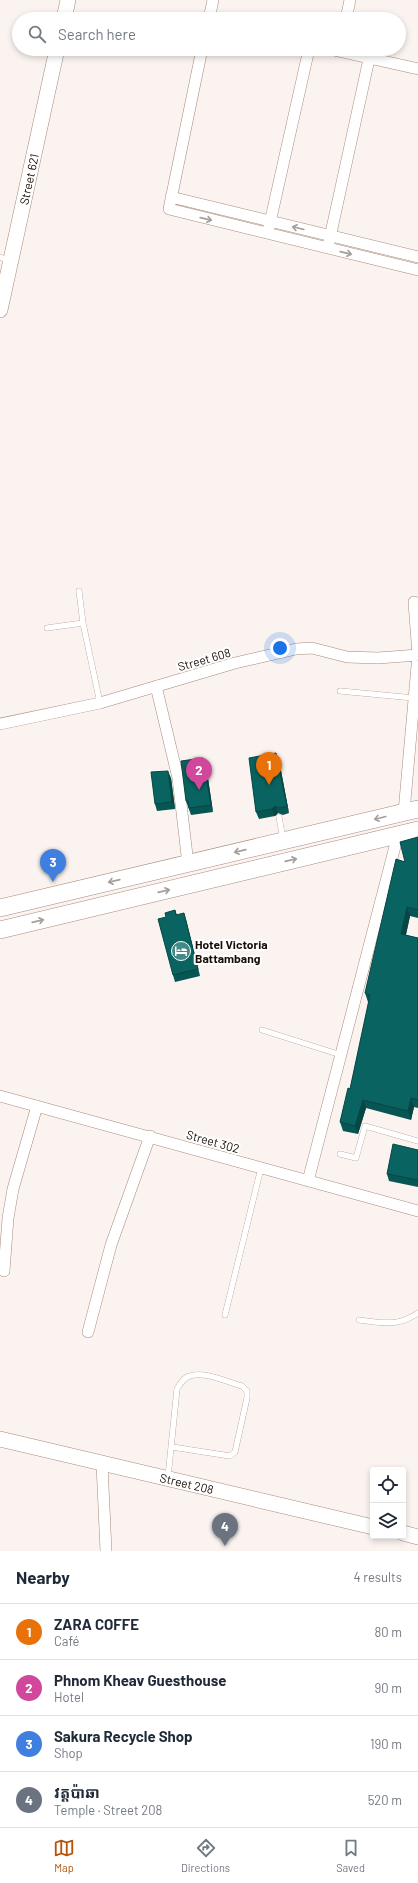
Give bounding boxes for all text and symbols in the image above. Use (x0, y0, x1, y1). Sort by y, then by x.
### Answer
search box (12, 12, 406, 56)
icon: search (26, 23, 48, 45)
text: Search here (58, 25, 136, 43)
street label: Street 621 (16, 152, 41, 206)
one-way arrow (199, 216, 212, 224)
one-way arrow (292, 224, 305, 231)
one-way arrow (339, 250, 352, 257)
your location (270, 638, 290, 658)
street label: Street 608 (176, 645, 232, 673)
pin: 1 (256, 752, 282, 785)
pin: 2 (186, 757, 212, 790)
one-way arrow (374, 814, 387, 822)
one-way arrow (234, 848, 247, 856)
pin: 3 (40, 849, 66, 882)
one-way arrow (284, 856, 297, 864)
one-way arrow (107, 878, 120, 886)
one-way arrow (158, 886, 171, 894)
one-way arrow (31, 917, 44, 924)
place label: Hotel Victoria Battambang (195, 937, 268, 965)
hotel icon: Hotel Victoria Battambang (170, 940, 192, 962)
street label: Street 302 (185, 1127, 241, 1155)
map controls (370, 1467, 406, 1539)
button: locate (370, 1467, 406, 1503)
street label: Street 208 (159, 1470, 215, 1496)
button: layers (370, 1503, 406, 1539)
pin: 4 (212, 1513, 238, 1546)
text: Nearby (16, 1567, 70, 1587)
text: 4 results (354, 1569, 402, 1585)
text: ZARA COFFE (54, 1615, 139, 1633)
text: 1 (27, 1624, 31, 1640)
text: 80 m (375, 1624, 402, 1640)
text: Café (54, 1633, 79, 1649)
text: Phnom Kheav Guesthouse (54, 1671, 226, 1689)
text: 2 (25, 1680, 33, 1696)
text: 90 m (375, 1680, 402, 1696)
text: Hotel (54, 1689, 84, 1705)
text: Sakura Recycle Shop (54, 1727, 193, 1745)
text: 3 (25, 1736, 33, 1752)
text: 190 m (370, 1736, 402, 1752)
text: Shop (54, 1745, 83, 1761)
text: វត្តប៉ាឆា (54, 1783, 100, 1801)
text: 4 (25, 1792, 33, 1808)
text: 520 m (368, 1792, 402, 1808)
text: Temple · Street 208 (54, 1802, 162, 1818)
tab: Map (53, 1837, 75, 1874)
tab: Directions (181, 1837, 230, 1874)
tab: Saved (336, 1837, 365, 1874)

